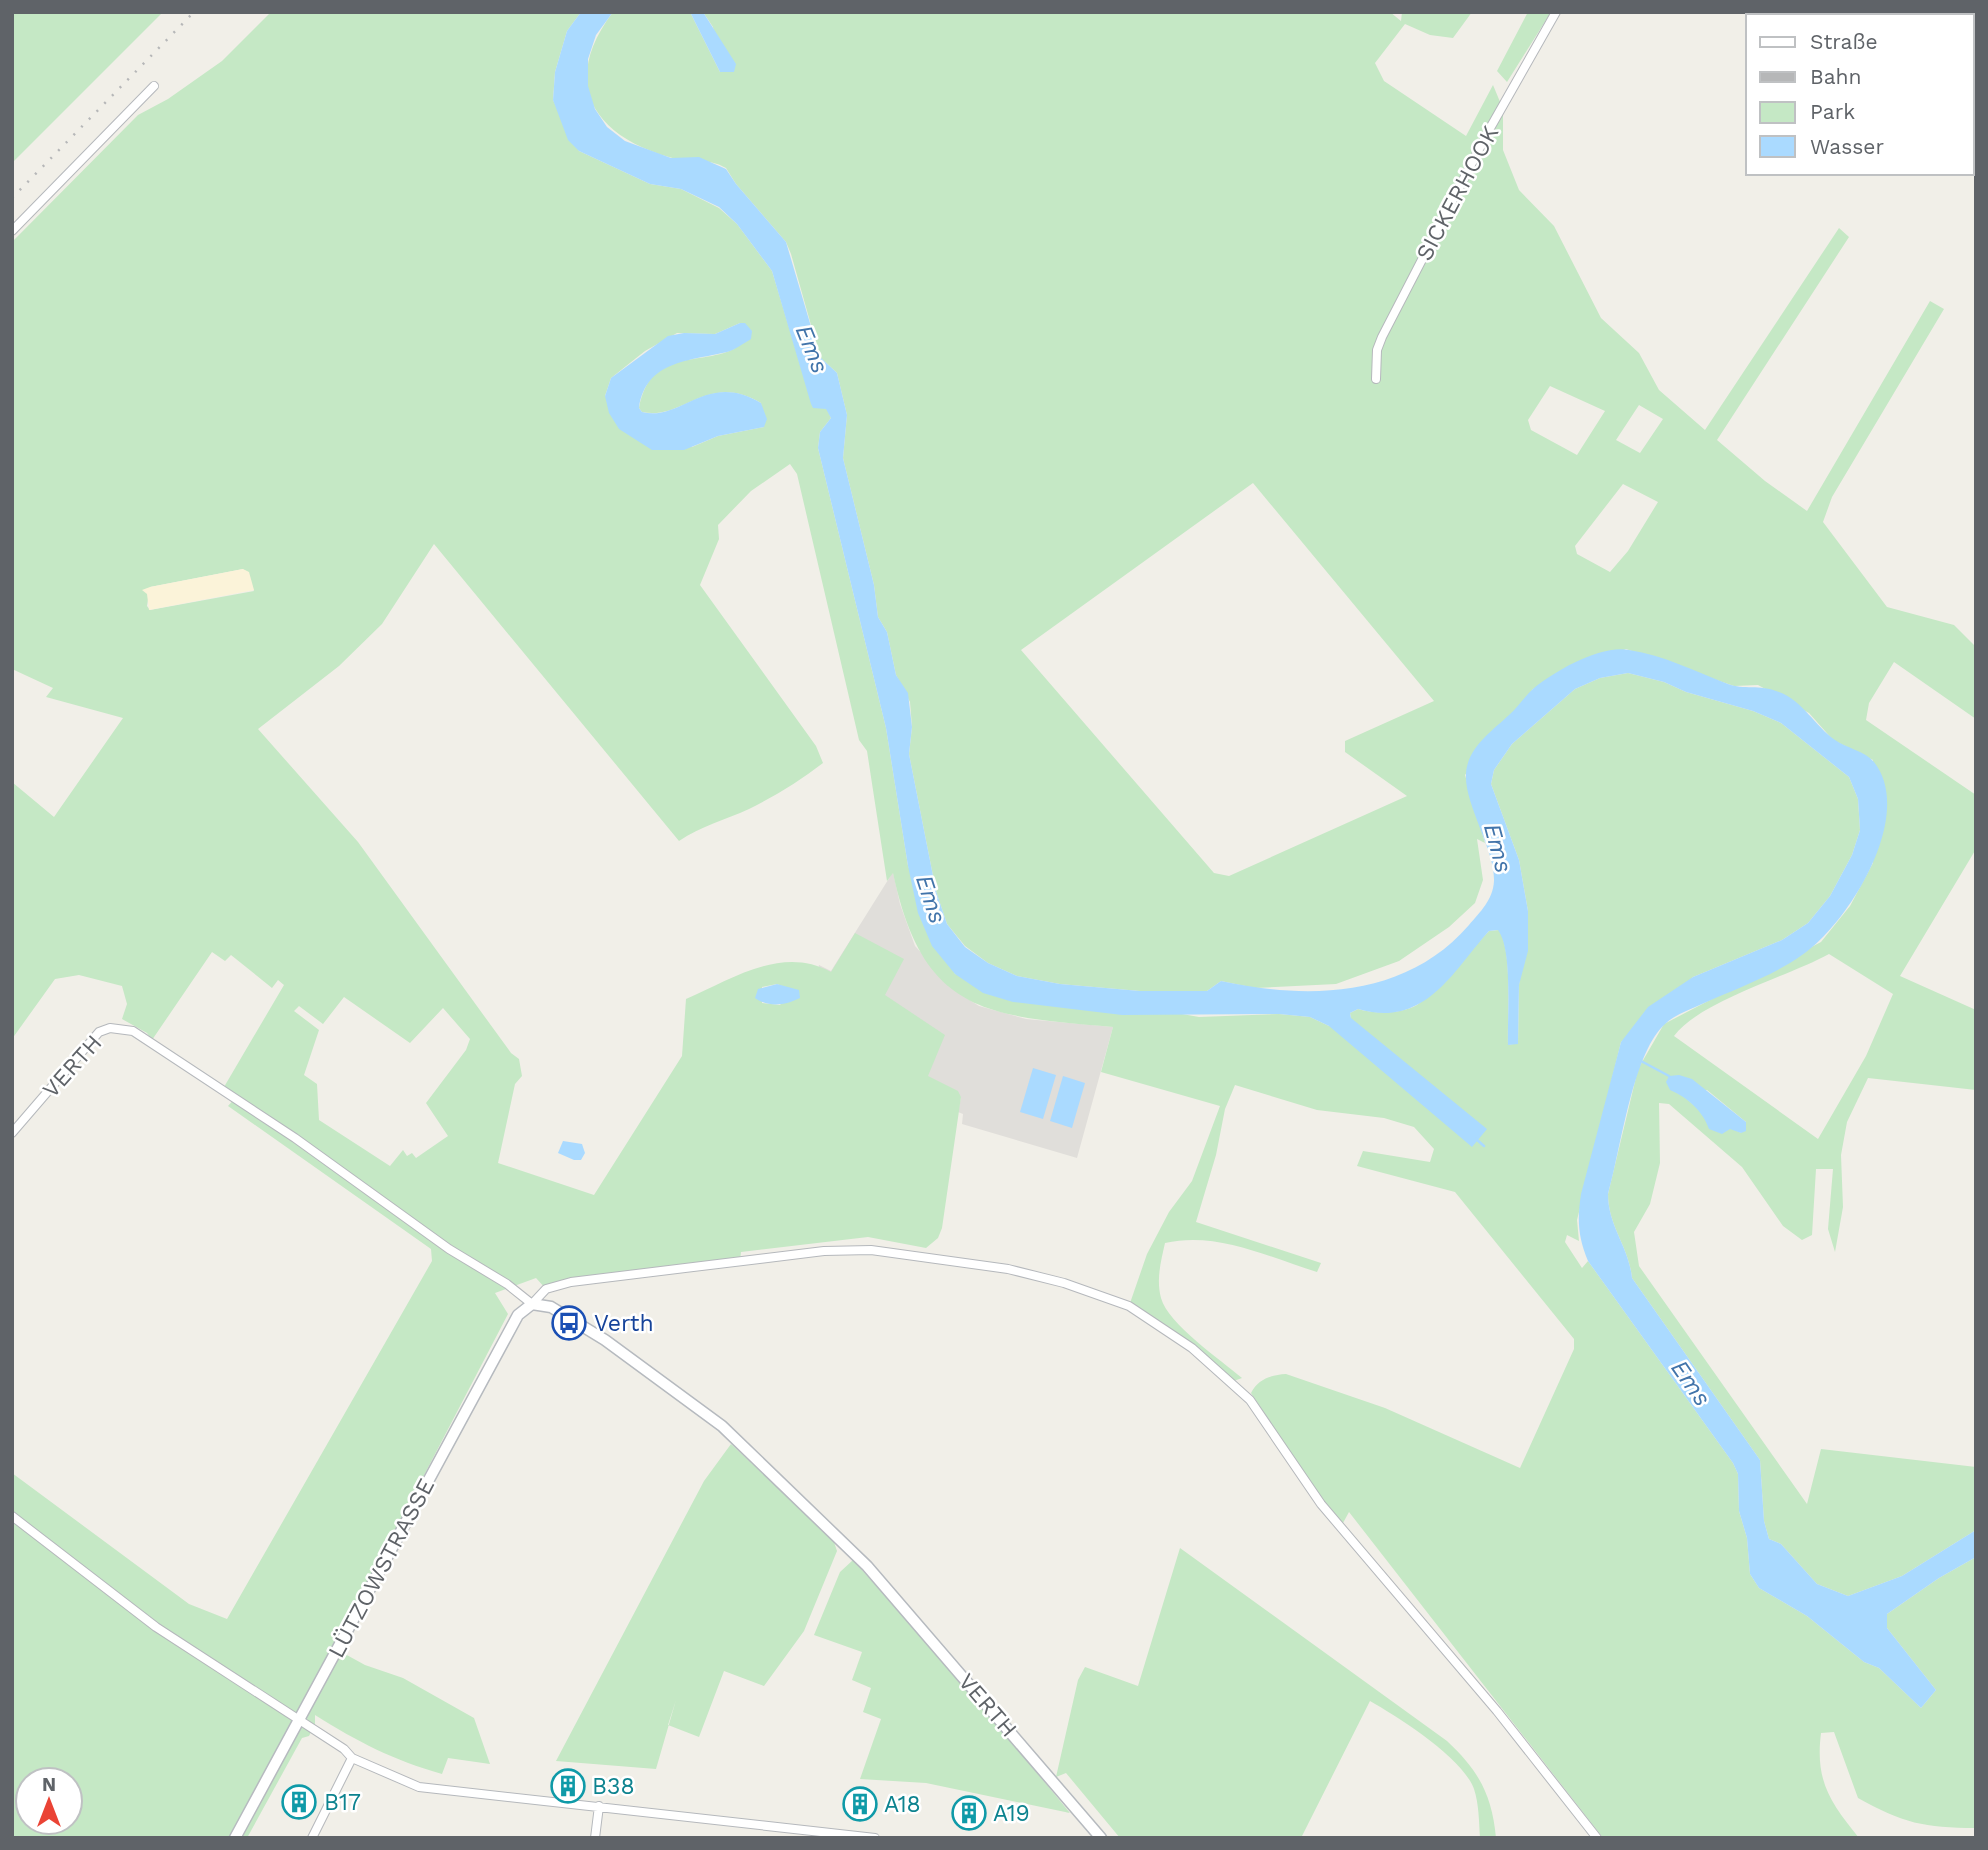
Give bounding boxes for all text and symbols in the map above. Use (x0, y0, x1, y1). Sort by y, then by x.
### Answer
legend (1746, 14, 1974, 175)
text: Straße (1810, 29, 1878, 54)
text: Bahn (1810, 64, 1862, 89)
text: Park (1810, 99, 1855, 124)
street label: SICKERHOOK (1411, 121, 1504, 265)
text: Wasser (1810, 134, 1884, 159)
water label: Ems (790, 321, 834, 377)
water label: Ems (1478, 820, 1518, 876)
water label: Ems (910, 871, 952, 927)
street label: VERTH (37, 1029, 108, 1103)
bus stop icon: Verth (550, 1304, 588, 1342)
place label: Verth (594, 1310, 654, 1337)
water label: Ems (1665, 1355, 1717, 1411)
street label: LÜTZOWSTRASSE (323, 1474, 440, 1662)
street label: VERTH (953, 1668, 1022, 1743)
north arrow (14, 1766, 84, 1836)
building icon: B38 (549, 1767, 587, 1805)
text: N (42, 1773, 56, 1796)
place label: B38 (592, 1773, 635, 1800)
building icon: B17 (280, 1783, 318, 1821)
building icon: A18 (841, 1785, 879, 1823)
place label: B17 (324, 1789, 361, 1816)
place label: A18 (884, 1791, 921, 1818)
building icon: A19 (950, 1794, 988, 1832)
place label: A19 (993, 1800, 1030, 1827)

